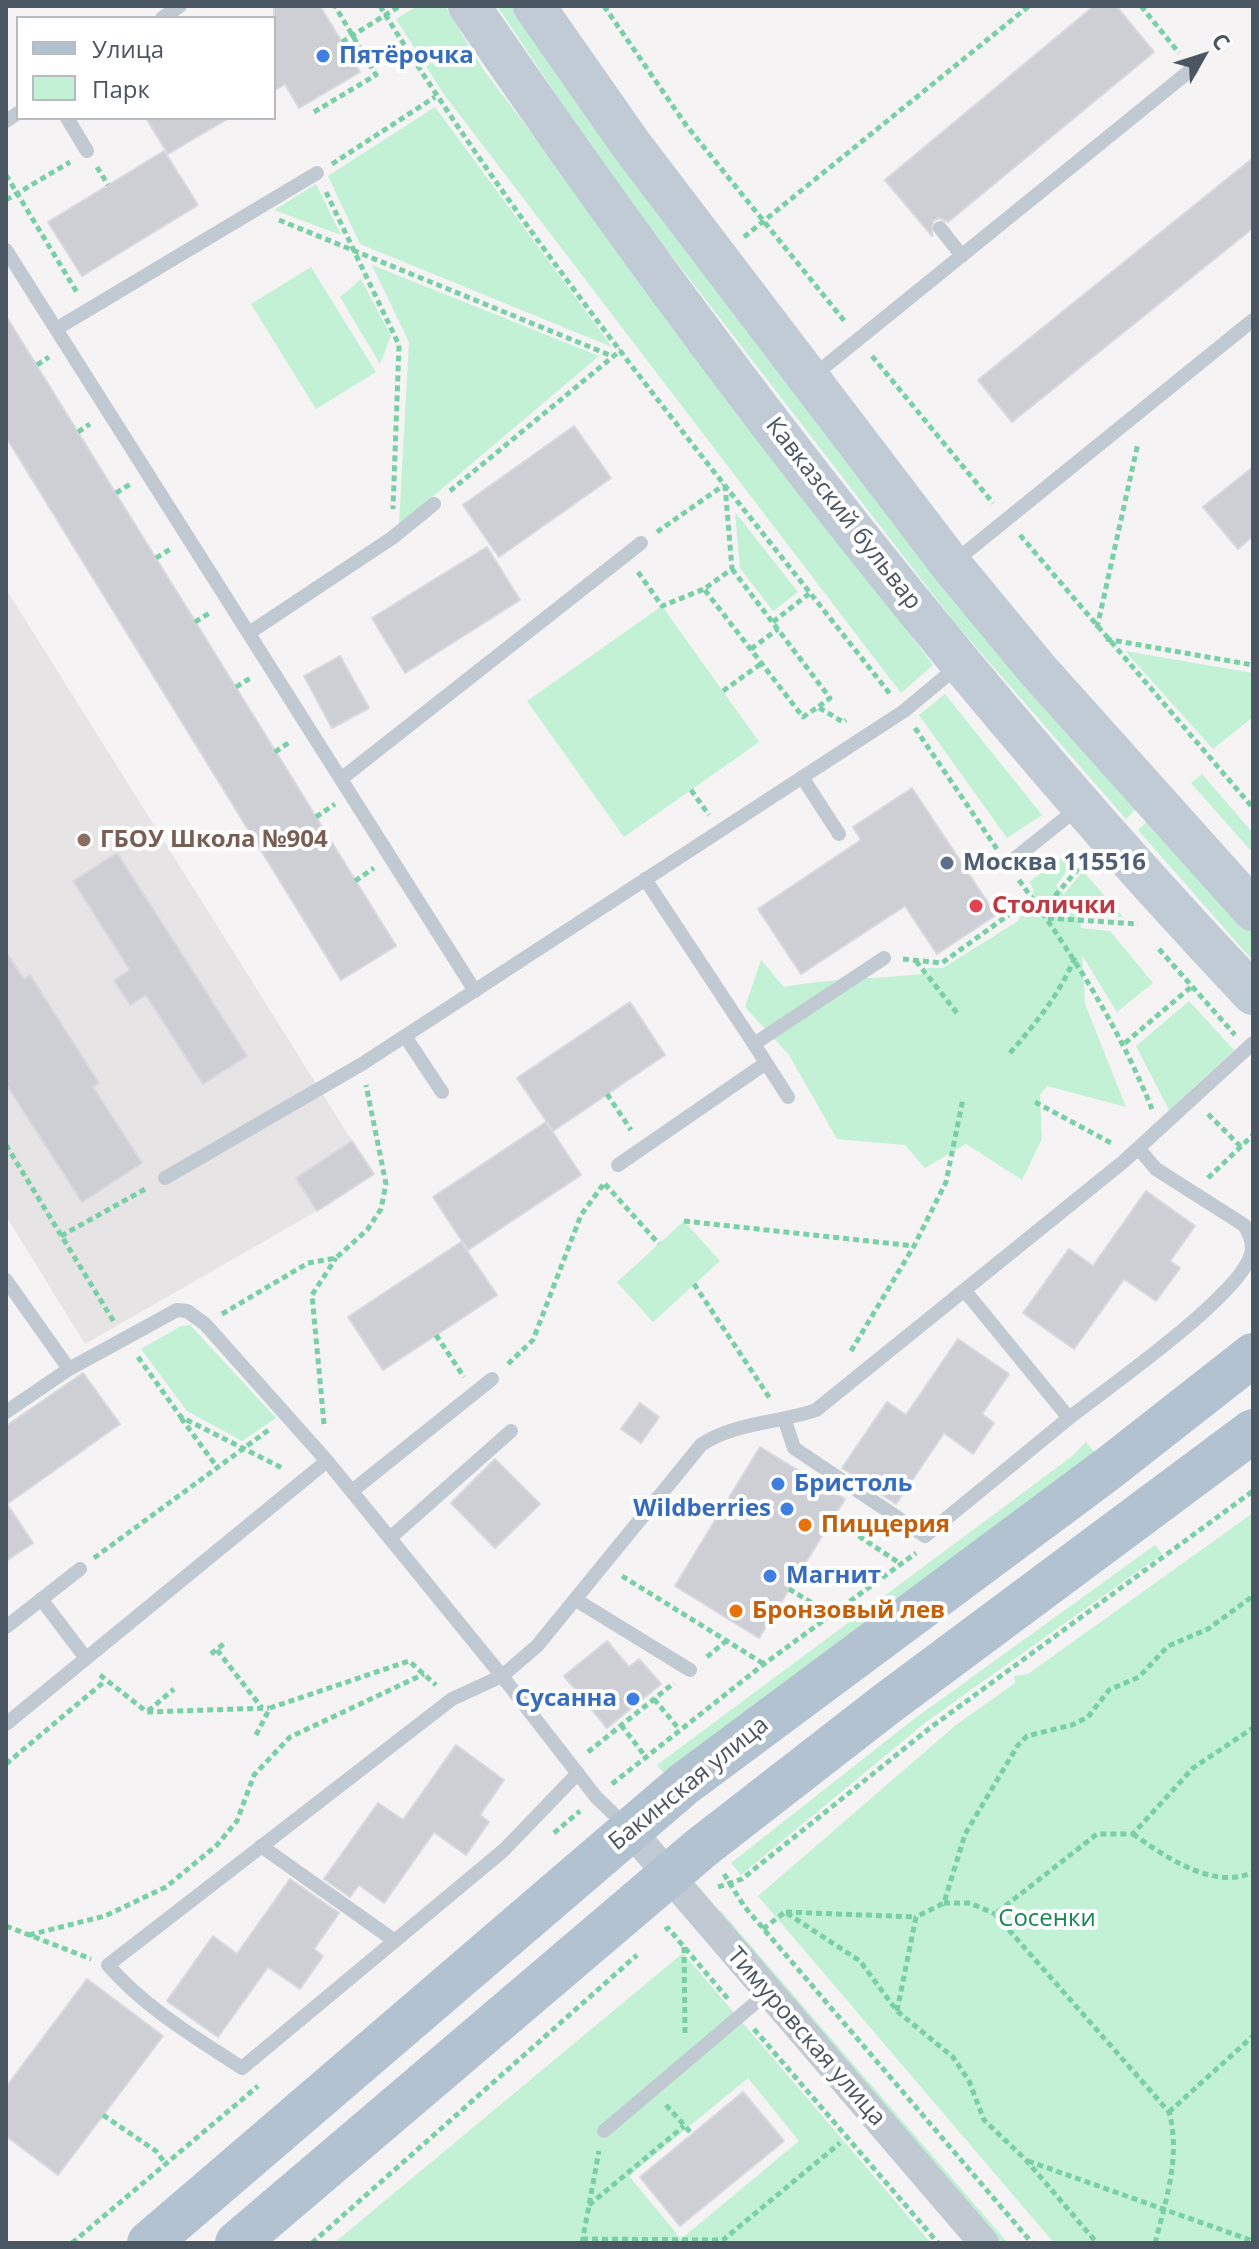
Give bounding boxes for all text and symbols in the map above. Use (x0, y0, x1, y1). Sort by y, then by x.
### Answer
legend (16, 16, 276, 120)
north arrow (1163, 16, 1243, 96)
text: С (1206, 26, 1238, 56)
text: Улица (92, 32, 164, 65)
place label: Пятёрочка (339, 42, 474, 70)
marker: Пятёрочка (314, 47, 332, 65)
text: Парк (92, 72, 150, 105)
street label: Кавказский бульвар (759, 412, 927, 616)
place label: ГБОУ Школа №904 (100, 826, 328, 854)
marker: ГБОУ Школа №904 (75, 831, 93, 849)
place label: Москва 115516 (963, 849, 1146, 877)
marker: Москва 115516 (938, 854, 956, 872)
place label: Столички (992, 892, 1116, 920)
marker: Столички (967, 897, 985, 915)
place label: Бристоль (794, 1470, 912, 1498)
marker: Бристоль (769, 1475, 787, 1493)
place label: Wildberries (633, 1495, 771, 1523)
marker: Wildberries (778, 1500, 796, 1518)
place label: Пиццерия (821, 1511, 950, 1539)
marker: Пиццерия (796, 1516, 814, 1534)
place label: Магнит (786, 1562, 881, 1590)
marker: Магнит (761, 1567, 779, 1585)
place label: Бронзовый лев (752, 1597, 945, 1625)
marker: Бронзовый лев (727, 1602, 745, 1620)
place label: Сусанна (515, 1685, 617, 1713)
marker: Сусанна (624, 1690, 642, 1708)
street label: Бакинская улица (603, 1711, 775, 1857)
park label: Сосенки (998, 1905, 1096, 1933)
street label: Тимуровская улица (721, 1942, 891, 2132)

